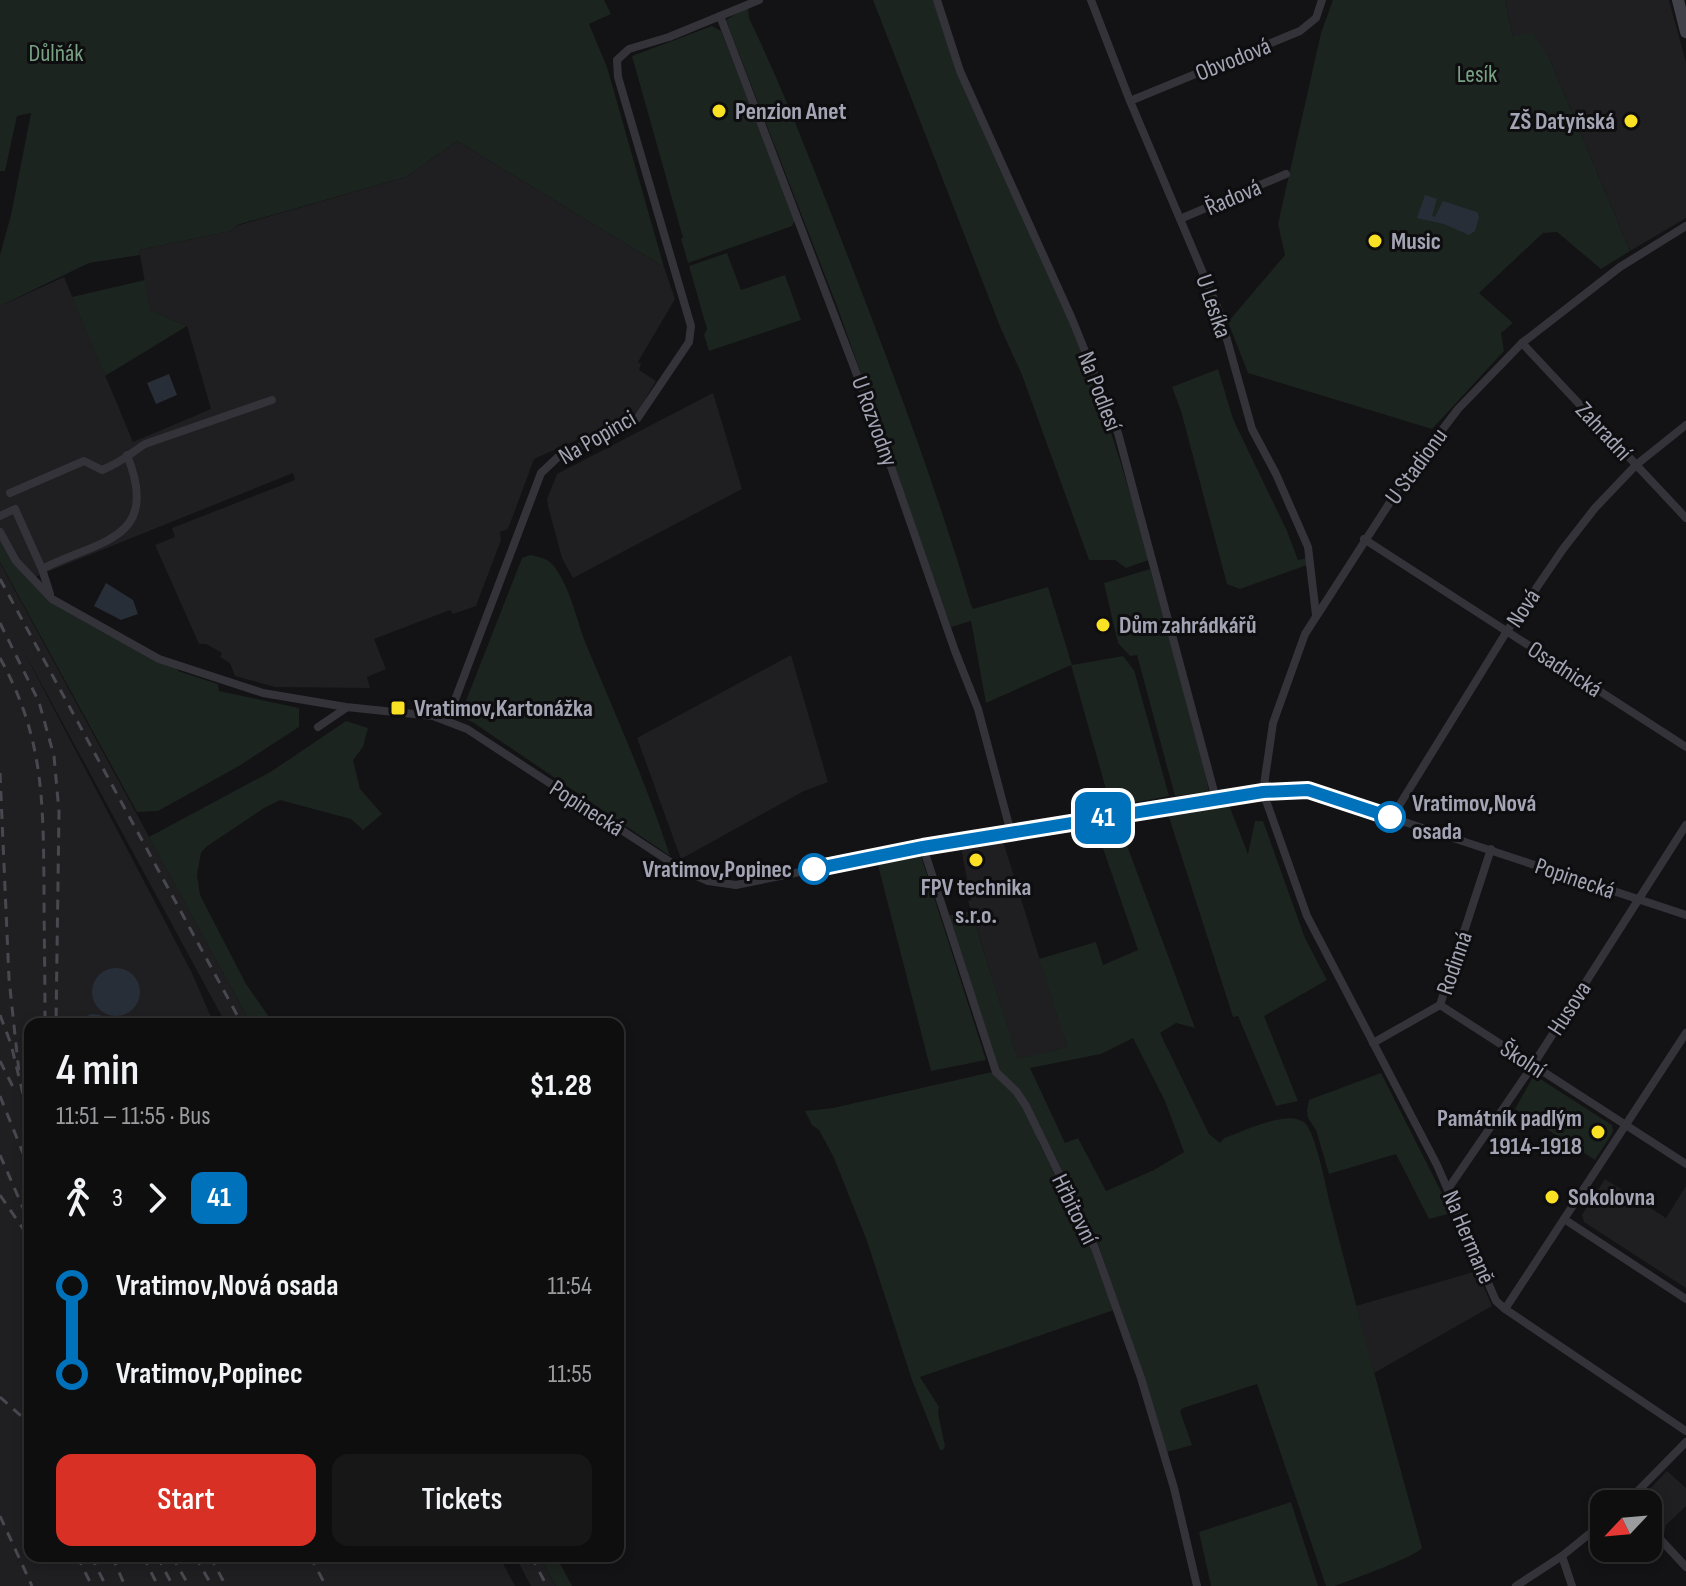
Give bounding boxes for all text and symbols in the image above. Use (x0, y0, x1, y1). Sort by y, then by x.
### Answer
street label: Obvodová (1191, 31, 1275, 88)
park label: Důlňák (29, 39, 83, 68)
park label: Lesík (1457, 60, 1497, 89)
place label: Penzion Anet (735, 97, 846, 126)
marker: Penzion Anet (710, 102, 728, 120)
place label: ZŠ Datyňská (1510, 107, 1615, 136)
marker: ZŠ Datyňská (1622, 112, 1640, 130)
street label: Řadová (1201, 173, 1266, 222)
place label: Music (1391, 227, 1441, 256)
marker: Music (1366, 232, 1384, 250)
street label: U Lesíka (1189, 270, 1238, 342)
street label: Na Podlesí (1071, 347, 1128, 435)
street label: U Rozvodny (845, 372, 904, 470)
street label: Zahradní (1569, 396, 1638, 467)
street label: Na Popinci (554, 404, 641, 471)
street label: U Stadionu (1379, 423, 1454, 510)
street label: Nová (1500, 584, 1547, 633)
place label: Dům zahrádkářů (1119, 611, 1256, 640)
marker: Dům zahrádkářů (1094, 616, 1112, 634)
street label: Osadnická (1522, 635, 1607, 704)
place label: Vratimov,Kartonážka (414, 694, 593, 723)
marker: Vratimov,Kartonážka (389, 699, 407, 717)
street label: Popinecká (544, 774, 629, 843)
place label: Vratimov,Nová osada (1412, 789, 1536, 846)
line badge: 41 (1067, 792, 1139, 844)
text: 41 (1091, 801, 1115, 834)
marker: Vratimov,Nová osada (1375, 802, 1405, 832)
marker: FPV technika s.r.o. (967, 851, 985, 869)
street label: Popinecká (1531, 851, 1619, 906)
marker: Vratimov,Popinec (799, 854, 829, 884)
place label: Vratimov,Popinec (643, 855, 792, 884)
place label: FPV technika s.r.o. (921, 873, 1031, 930)
street label: Rodinná (1430, 928, 1479, 999)
street label: Husova (1541, 976, 1598, 1041)
street label: Školní (1495, 1034, 1551, 1085)
text: 4 min (56, 1044, 139, 1097)
text: $1.28 (529, 1068, 592, 1104)
text: 11:51 – 11:55 · Bus (56, 1101, 211, 1132)
place label: Památník padlým 1914-1918 (1437, 1104, 1582, 1161)
marker: Památník padlým 1914-1918 (1589, 1123, 1607, 1141)
street label: Hřbitovní (1045, 1169, 1104, 1249)
icon: walk (56, 1176, 100, 1220)
icon: forward (135, 1176, 179, 1220)
text: 41 (207, 1181, 231, 1214)
text: 3 (112, 1183, 123, 1214)
place label: Sokolovna (1568, 1183, 1655, 1212)
street label: Na Hermaně (1436, 1186, 1501, 1288)
marker: Sokolovna (1543, 1188, 1561, 1206)
text: Vratimov,Nová osada (116, 1268, 338, 1304)
text: 11:54 (548, 1271, 592, 1302)
text: Vratimov,Popinec (116, 1356, 303, 1392)
text: 11:55 (548, 1359, 592, 1390)
button: Start (56, 1454, 316, 1546)
button: Tickets (332, 1454, 592, 1546)
north arrow (1590, 1490, 1662, 1562)
map controls (1590, 1490, 1662, 1562)

